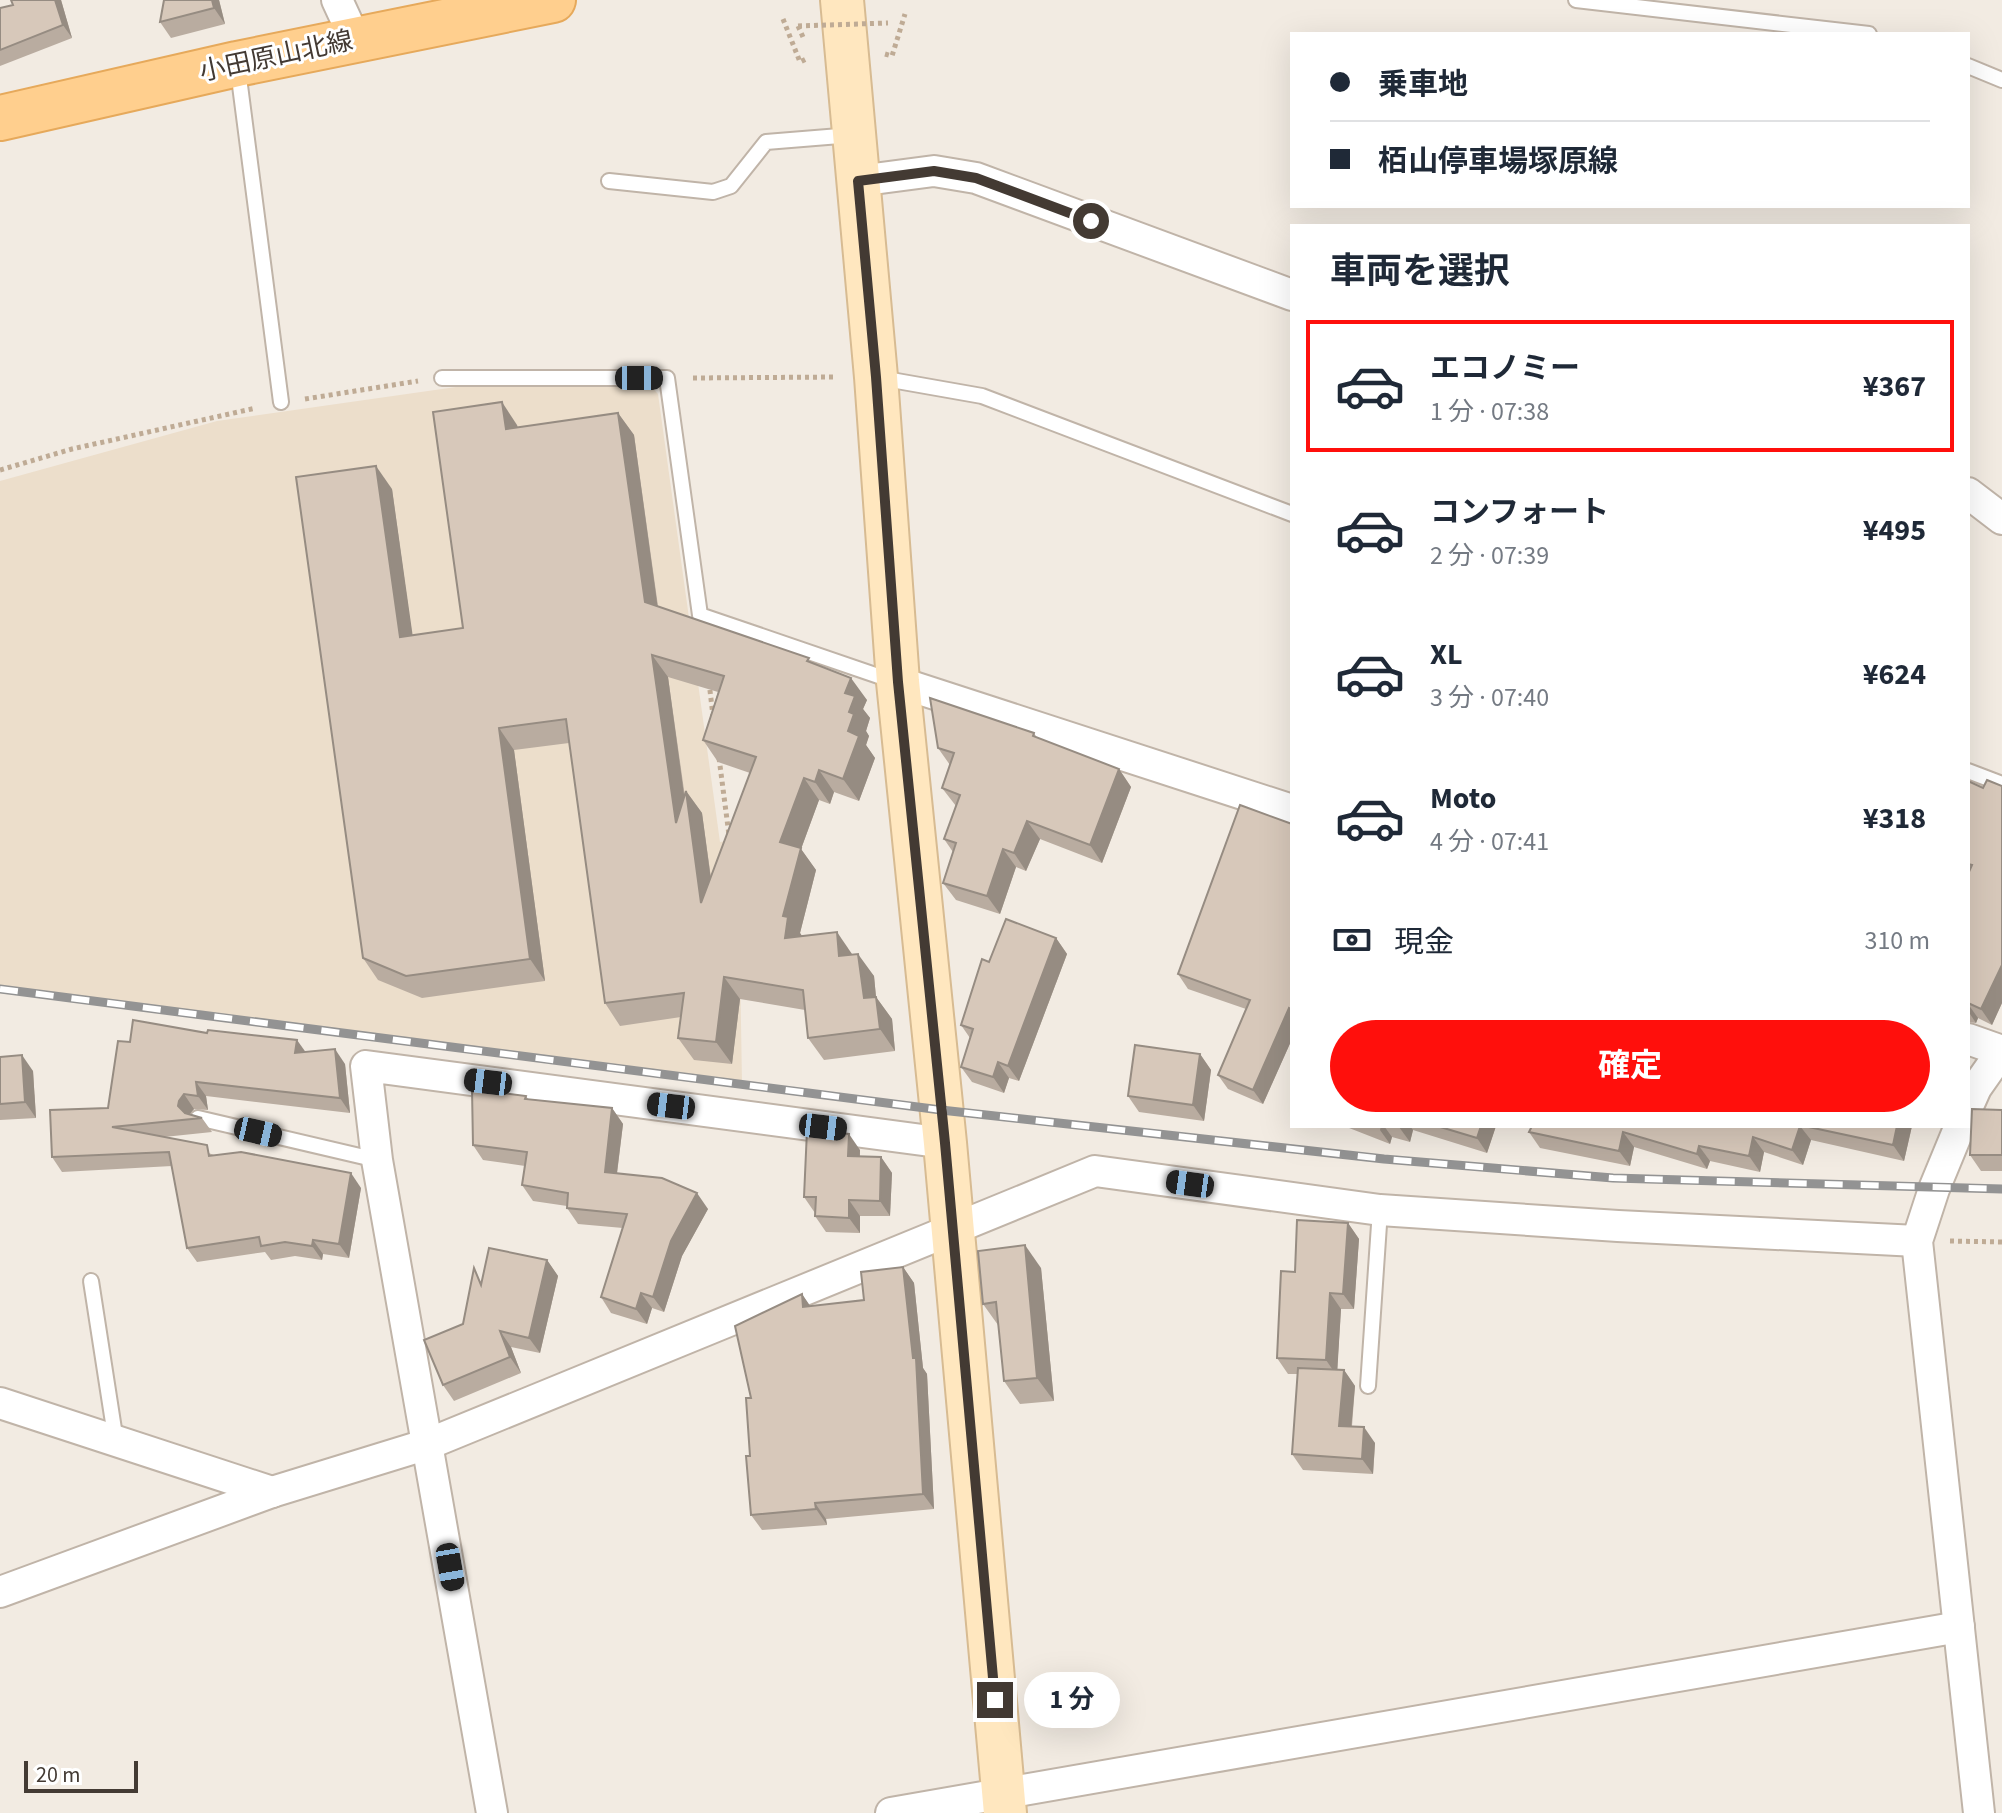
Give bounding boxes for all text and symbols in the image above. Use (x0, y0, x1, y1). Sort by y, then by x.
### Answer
street label: 小田原山北線 (196, 22, 356, 90)
text: 乗車地 (1378, 63, 1468, 106)
text: 栢山停車場塚原線 (1378, 140, 1618, 183)
route start (1073, 203, 1109, 239)
text: 車両を選択 (1330, 246, 1510, 297)
text: エコノミー (1430, 347, 1580, 390)
icon: car (1334, 350, 1406, 422)
text: ¥367 (1863, 365, 1926, 408)
car (615, 366, 663, 390)
text: 1 分 · 07:38 (1430, 393, 1549, 430)
text: コンフォート (1430, 491, 1609, 534)
icon: car (1334, 494, 1406, 566)
text: ¥495 (1863, 509, 1926, 552)
text: 2 分 · 07:39 (1430, 537, 1549, 574)
text: XL (1430, 633, 1463, 676)
icon: car (1334, 638, 1406, 710)
text: ¥624 (1863, 653, 1926, 696)
text: 3 分 · 07:40 (1430, 679, 1549, 716)
text: Moto (1430, 777, 1496, 820)
icon: car (1334, 782, 1406, 854)
text: ¥318 (1863, 797, 1926, 840)
text: 4 分 · 07:41 (1430, 823, 1549, 860)
icon: cash (1330, 918, 1374, 962)
text: 現金 (1394, 921, 1454, 964)
text: 310 m (1864, 922, 1930, 959)
button: 確定 (1330, 1020, 1930, 1112)
car (463, 1067, 513, 1097)
car (646, 1091, 696, 1121)
car (798, 1112, 848, 1142)
car (232, 1115, 284, 1149)
car (1165, 1169, 1215, 1199)
car (434, 1541, 466, 1593)
callout: 1 分 (1023, 1672, 1119, 1728)
text: 1 分 (1050, 1681, 1094, 1718)
route end (977, 1682, 1013, 1718)
scale bar (24, 1757, 138, 1793)
text: 20 m (36, 1759, 81, 1791)

